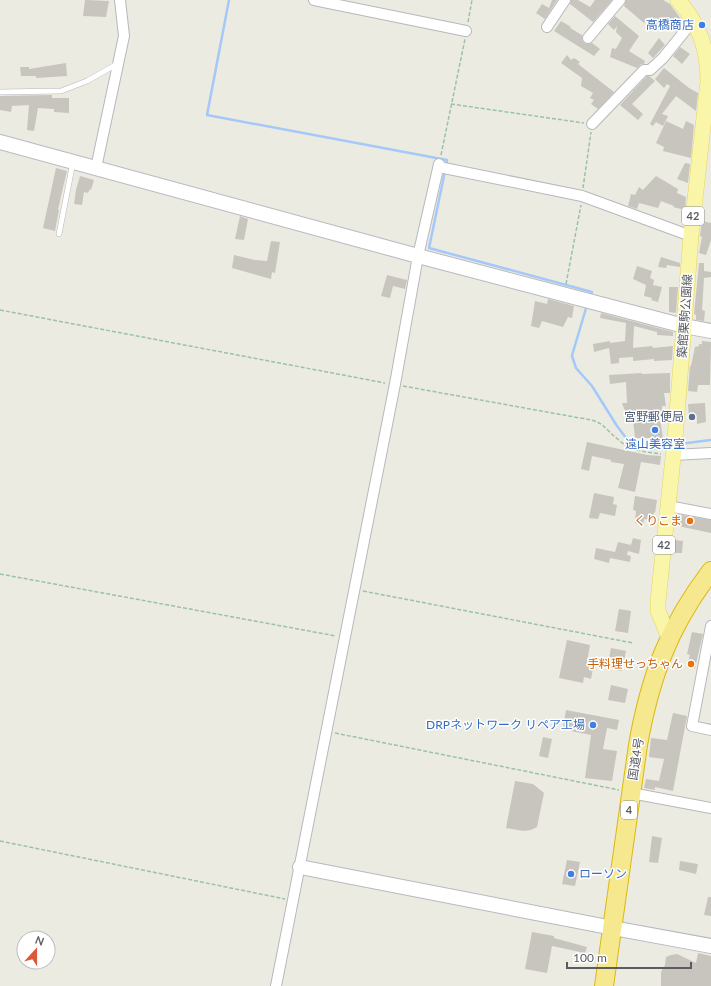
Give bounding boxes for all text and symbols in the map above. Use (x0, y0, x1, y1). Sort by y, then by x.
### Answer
place label: 高橋商店 (646, 17, 694, 32)
marker: 高橋商店 (697, 20, 707, 30)
road number: 42 (682, 207, 704, 225)
street label: 築館栗駒公園線 (674, 274, 695, 358)
place label: 宮野郵便局 (624, 409, 684, 424)
marker: 宮野郵便局 (687, 412, 697, 422)
marker: 遠山美容室 (650, 425, 660, 435)
place label: 遠山美容室 (625, 436, 685, 451)
place label: くりこま (634, 513, 682, 528)
marker: くりこま (685, 516, 695, 526)
road number: 42 (653, 536, 675, 554)
place label: 手料理せっちゃん (587, 656, 683, 671)
marker: 手料理せっちゃん (686, 659, 696, 669)
place label: DRPネットワーク リペア工場 (426, 717, 585, 732)
marker: DRPネットワーク リペア工場 (588, 720, 598, 730)
street label: 国道4号 (625, 737, 646, 781)
road number: 4 (621, 801, 637, 819)
place label: ローソン (579, 866, 627, 881)
marker: ローソン (566, 869, 576, 879)
north arrow (16, 930, 56, 970)
text: N (33, 933, 46, 948)
scale bar (567, 944, 691, 970)
text: 100 m (573, 950, 607, 965)

